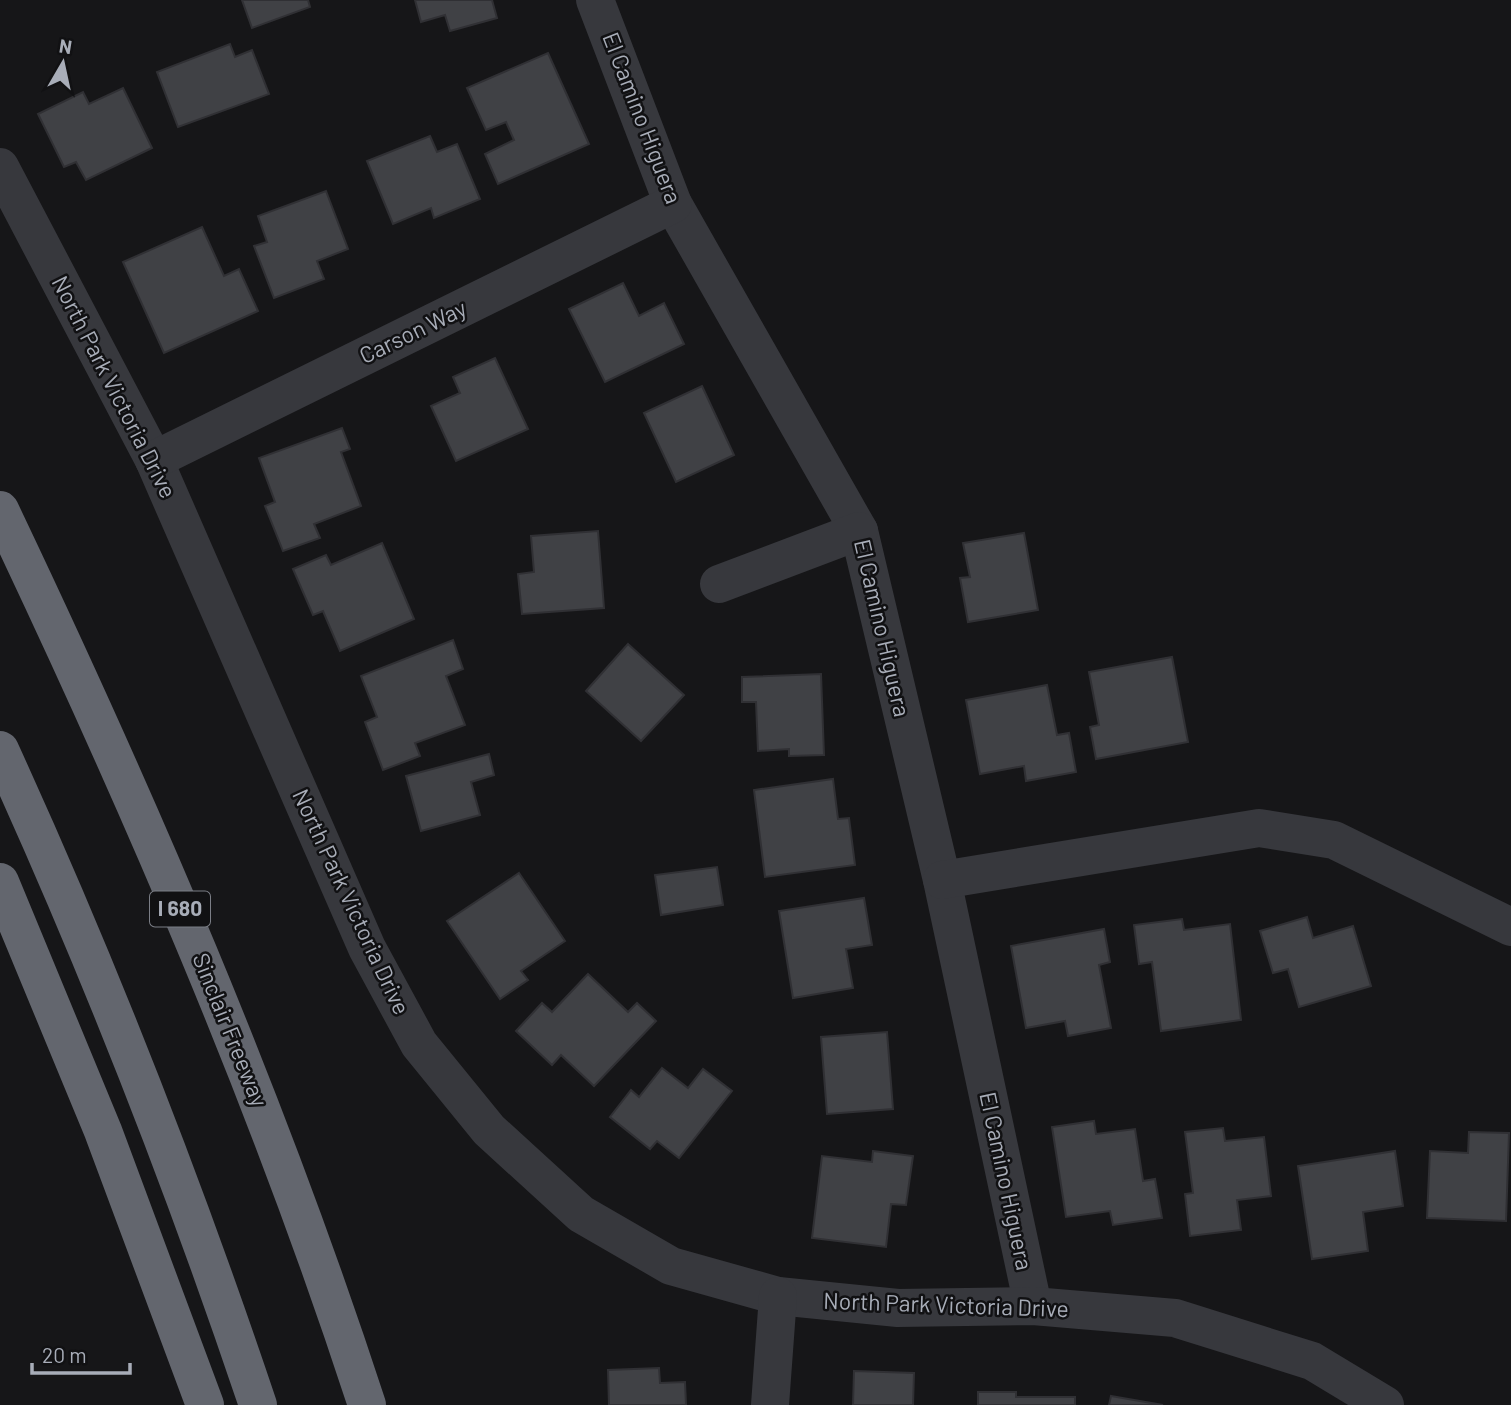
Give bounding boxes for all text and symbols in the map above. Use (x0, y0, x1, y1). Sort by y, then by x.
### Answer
north arrow (28, 28, 98, 98)
street label: El Camino Higuera (597, 28, 689, 207)
text: N (58, 33, 74, 58)
street label: North Park Victoria Drive (47, 271, 183, 502)
street label: Carson Way (354, 293, 471, 369)
street label: El Camino Higuera (849, 536, 917, 719)
street label: North Park Victoria Drive (287, 784, 417, 1019)
road number: I 680 (150, 892, 210, 926)
street label: Sinclair Freeway (187, 949, 275, 1111)
street label: El Camino Higuera (974, 1089, 1040, 1272)
street label: North Park Victoria Drive (823, 1286, 1069, 1322)
scale bar (32, 1332, 130, 1376)
text: 20 m (42, 1342, 87, 1367)

